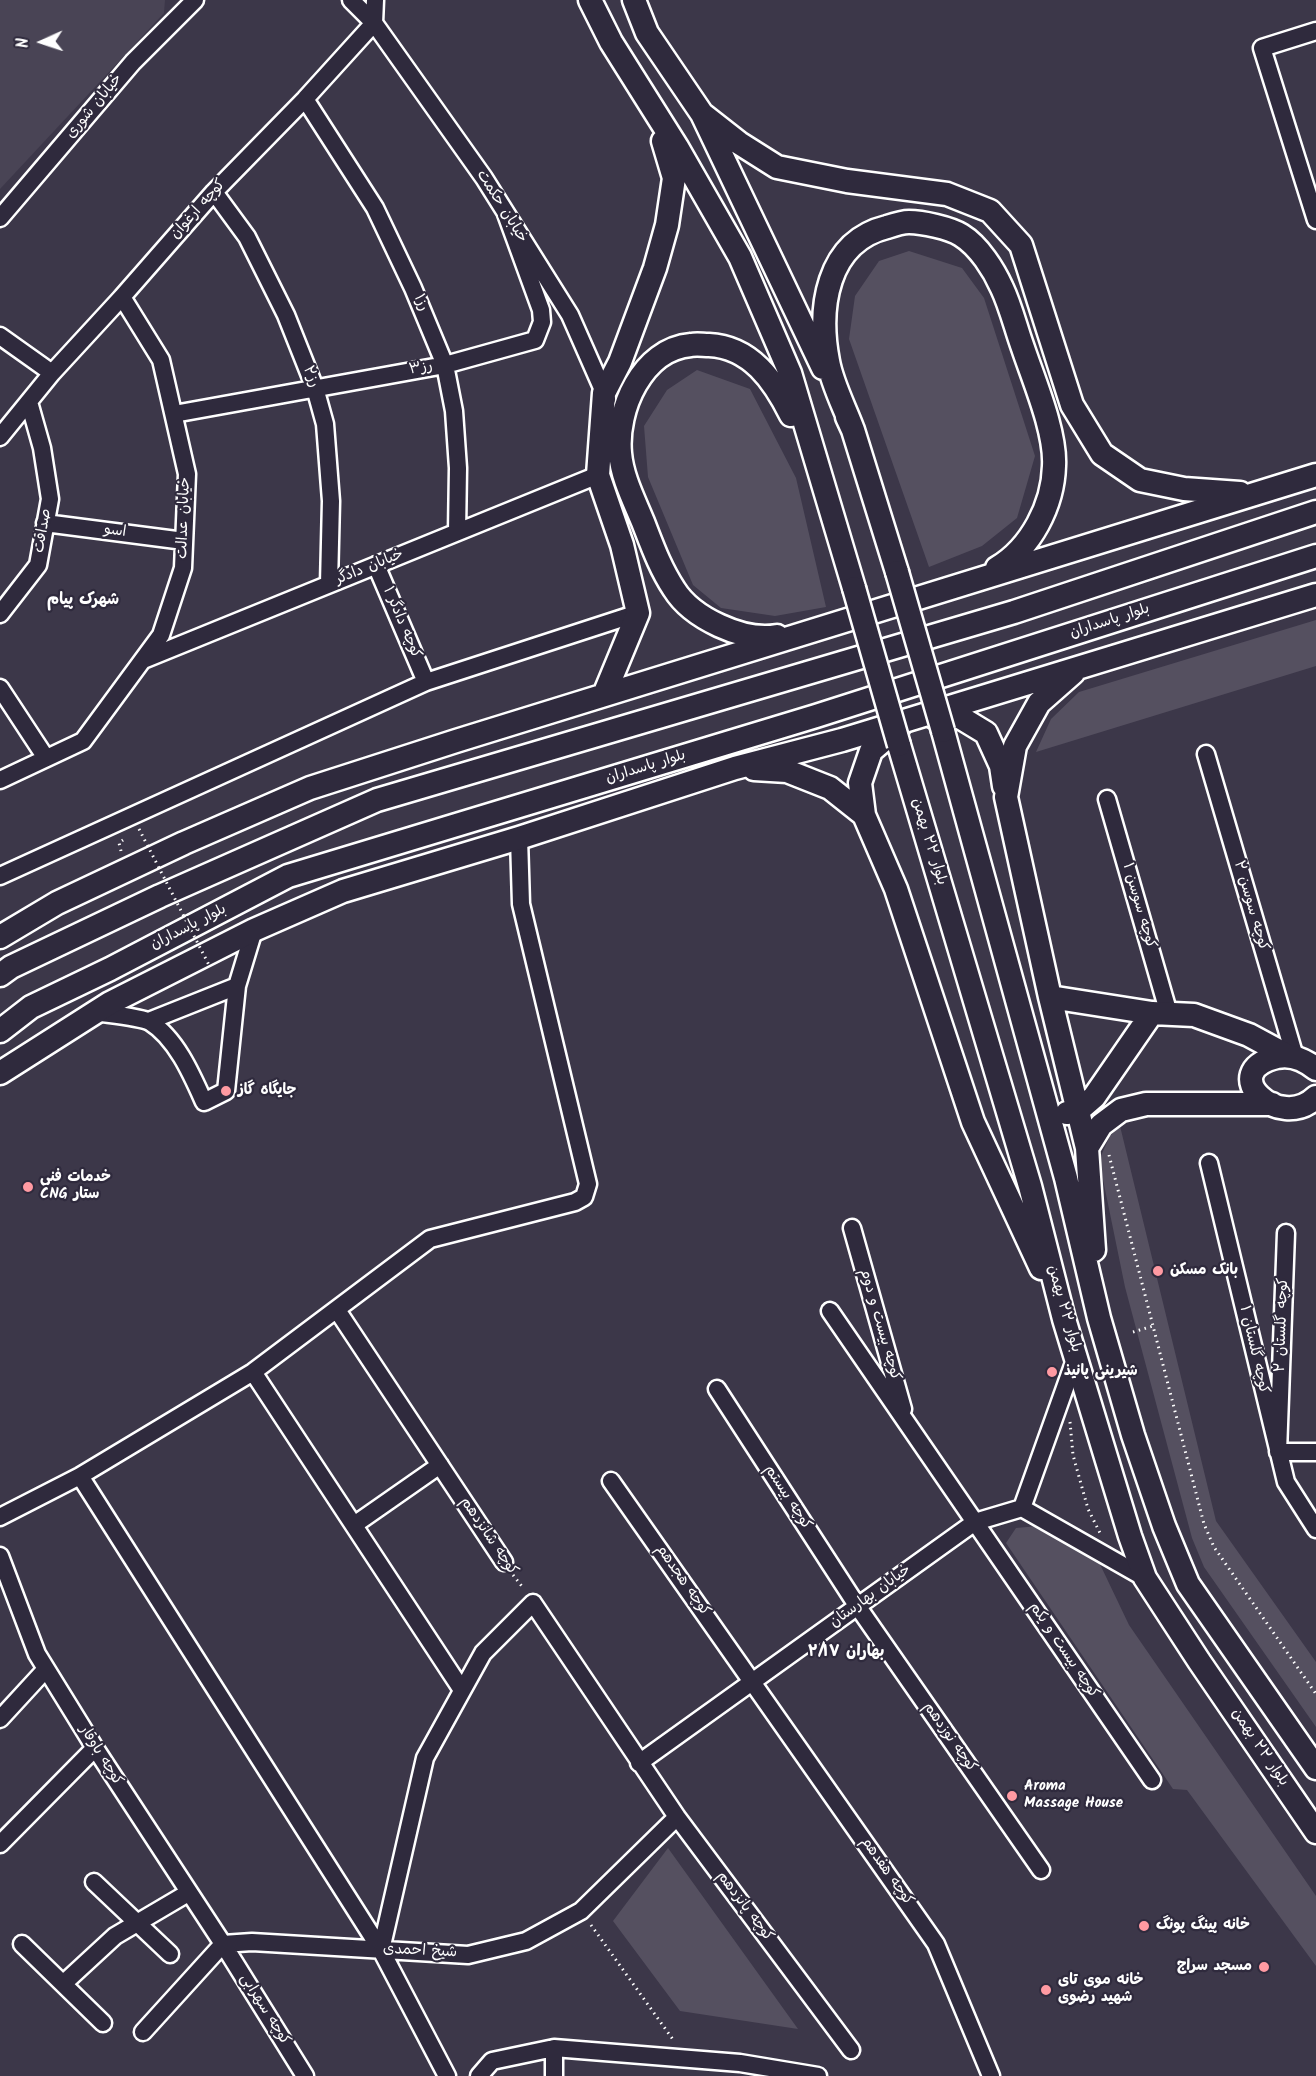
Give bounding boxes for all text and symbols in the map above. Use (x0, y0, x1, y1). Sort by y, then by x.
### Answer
north arrow (12, 12, 72, 72)
text: N (11, 37, 36, 49)
street label: خیابان شوری (63, 71, 127, 143)
street label: خیابان حکمت (472, 167, 530, 247)
street label: کوچه ارغوان (168, 176, 230, 244)
street label: رز۱ (408, 292, 432, 314)
street label: رز۳ (408, 358, 434, 380)
street label: رز۲ (298, 364, 322, 390)
street label: خیابان عدالت (175, 477, 195, 559)
street label: صداقت (31, 508, 57, 554)
street label: اسو (103, 522, 127, 542)
street label: خیابان دادگر (333, 546, 407, 590)
street label: کوچه دادگر ۱ (378, 584, 424, 662)
district label: شهرک پیام (47, 591, 119, 611)
street label: بلوار پاسداران (1068, 601, 1152, 643)
street label: بلوار پاسداران (604, 747, 688, 789)
street label: بلوار ۲۲ بهمن (906, 796, 950, 888)
street label: کوچه سوسن ۲ (1229, 859, 1271, 953)
street label: کوچه سوسن ۱ (1117, 861, 1159, 951)
street label: بلوار پاسداران (148, 901, 230, 955)
place label: جایگاه گاز (238, 1082, 296, 1100)
marker: جایگاه گاز (219, 1084, 233, 1098)
place label: خدمات فنی‌ CNG ستار (40, 1169, 111, 1204)
marker: خدمات فنی‌ CNG ستار (21, 1180, 35, 1194)
place label: بانک مسکن (1170, 1262, 1238, 1280)
street label: بلوار ۲۲ بهمن (1042, 1263, 1084, 1355)
marker: بانک مسکن (1151, 1264, 1165, 1278)
street label: کوچه بیست و دوم (854, 1267, 904, 1383)
street label: کوچه گلستان ۲ (1272, 1277, 1294, 1373)
street label: کوچه گلستان ۱ (1234, 1304, 1272, 1396)
place label: شیرینی پانیذ (1064, 1363, 1138, 1381)
marker: شیرینی پانیذ (1045, 1365, 1059, 1379)
street label: کوچه بیستم (759, 1462, 815, 1534)
street label: کوچه شانزدهم (455, 1494, 521, 1580)
street label: کوچه هجدهم (651, 1542, 713, 1620)
street label: خیابان بهارستان (827, 1562, 915, 1632)
street label: کوچه بیست و یکم (1024, 1599, 1102, 1703)
district label: ۲/۱۷ بهاران (808, 1643, 884, 1663)
street label: کوچه نوزدهم (918, 1699, 980, 1777)
street label: بلوار ۲۲ بهمن (1226, 1706, 1292, 1790)
street label: کوچه باوقار (74, 1722, 126, 1790)
place label: Aroma Massage House (1024, 1778, 1123, 1813)
marker: Aroma Massage House (1005, 1789, 1019, 1803)
street label: کوچه هفدهم (856, 1834, 916, 1910)
street label: کوچه پانزدهم (712, 1868, 776, 1946)
place label: خانه پینگ پونگ (1156, 1917, 1250, 1935)
marker: خانه پینگ پونگ (1137, 1919, 1151, 1933)
street label: شیخ احمدی (382, 1941, 458, 1963)
place label: مسجد سراج (1177, 1958, 1252, 1976)
marker: مسجد سراج (1257, 1960, 1271, 1974)
street label: کوچه سهرابی (235, 1971, 293, 2049)
place label: خانه موی تای شهید رضوی (1058, 1972, 1143, 2007)
marker: خانه موی تای شهید رضوی (1039, 1983, 1053, 1997)

